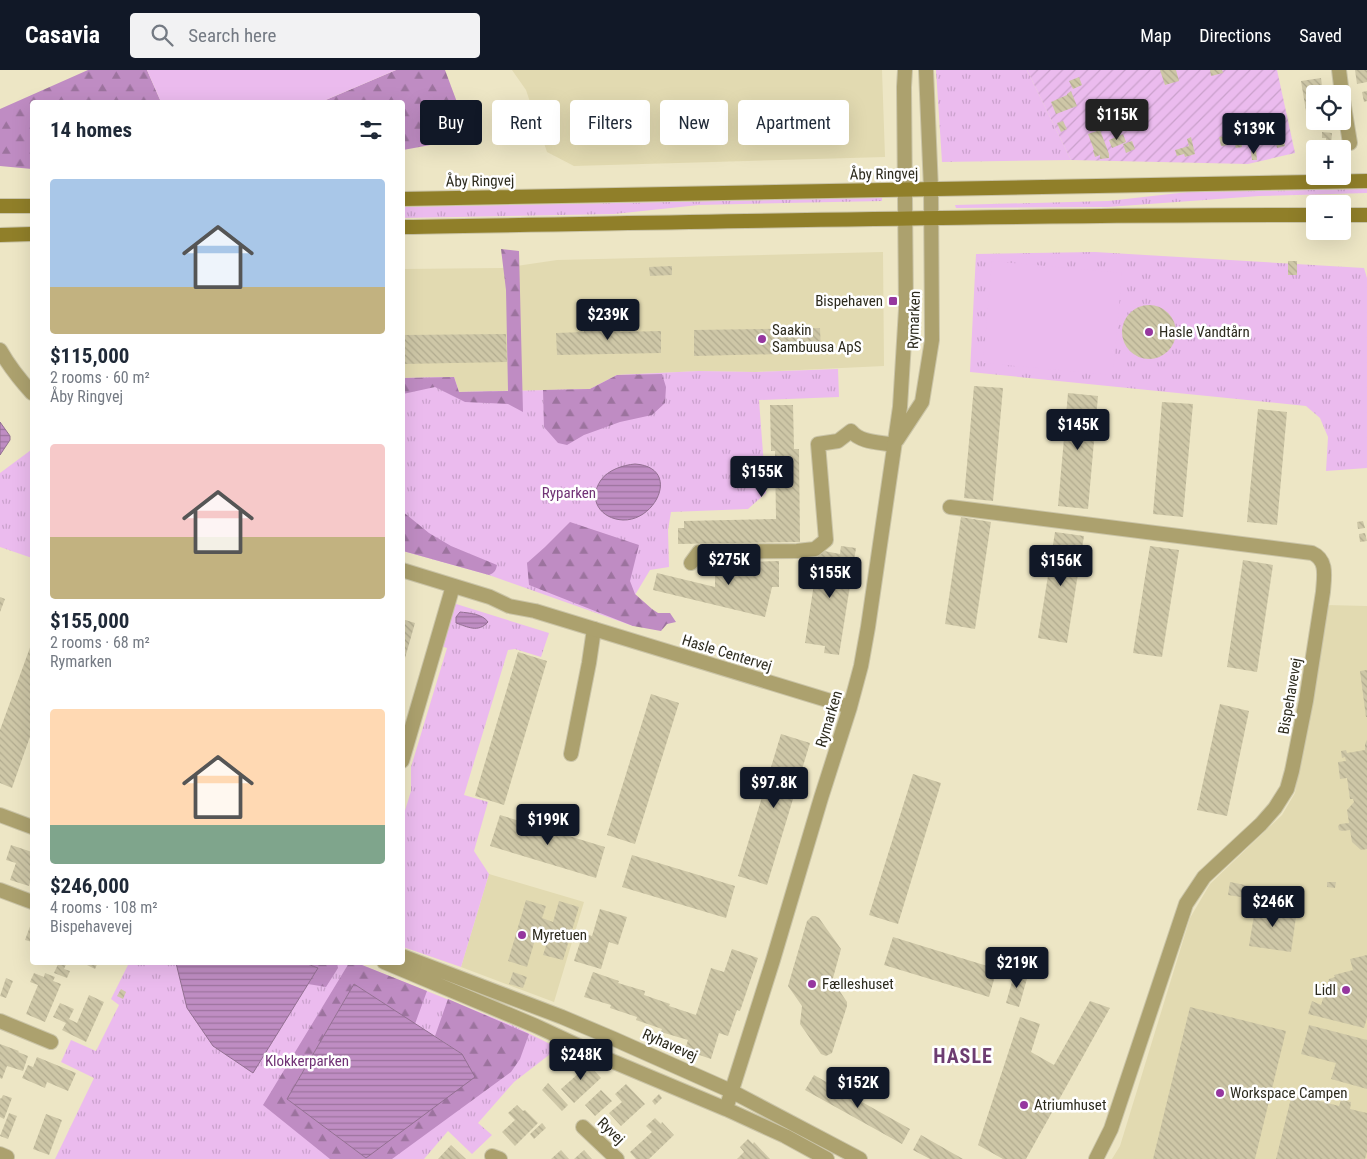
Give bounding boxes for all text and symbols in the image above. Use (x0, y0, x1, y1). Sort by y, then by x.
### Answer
search box (130, 13, 480, 58)
text: Casavia (25, 21, 100, 49)
icon: search (148, 21, 176, 49)
text: Search here (188, 24, 277, 47)
text: Map (1140, 25, 1171, 46)
text: Directions (1199, 25, 1271, 46)
text: Saved (1299, 25, 1342, 46)
map controls (1306, 85, 1351, 240)
button: locate (1306, 85, 1351, 130)
pin: $115K (1082, 98, 1152, 141)
chip: Buy (420, 100, 482, 145)
chip: Rent (492, 100, 560, 145)
chip: Filters (570, 100, 650, 145)
chip: New (660, 100, 728, 145)
chip: Apartment (738, 100, 849, 145)
text: $115K (1096, 105, 1138, 124)
pin: $139K (1219, 112, 1289, 155)
icon: filters (357, 116, 385, 144)
text: 14 homes (50, 118, 132, 142)
text: $139K (1233, 119, 1275, 138)
button: + (1306, 140, 1351, 185)
street label: Åby Ringvej (850, 164, 918, 184)
street label: Åby Ringvej (446, 171, 514, 191)
button: − (1306, 195, 1351, 240)
icon: home (173, 212, 263, 302)
street label: Rymarken (904, 291, 924, 349)
place label: Bispehaven (815, 292, 883, 310)
marker: Bispehaven (887, 295, 899, 307)
pin: $239K (573, 298, 643, 341)
text: $239K (587, 305, 629, 324)
place label: Saakin Sambuusa ApS (772, 321, 862, 356)
place label: Hasle Vandtårn (1159, 323, 1250, 341)
marker: Hasle Vandtårn (1143, 326, 1155, 338)
marker: Saakin Sambuusa ApS (756, 333, 768, 345)
text: $115,000 (50, 344, 129, 368)
text: 2 rooms · 60 m² (50, 368, 150, 387)
text: Åby Ringvej (50, 387, 123, 406)
pin: $145K (1043, 408, 1113, 451)
text: $145K (1057, 415, 1099, 434)
pin: $155K (727, 456, 797, 498)
text: $155K (741, 462, 783, 481)
icon: home (173, 477, 263, 567)
park label: Ryparken (542, 484, 596, 502)
pin: $275K (694, 544, 764, 586)
pin: $156K (1026, 544, 1096, 587)
text: $275K (708, 550, 750, 569)
text: $156K (1040, 551, 1082, 570)
pin: $155K (795, 556, 865, 599)
text: $155K (809, 563, 851, 582)
text: $155,000 (50, 609, 129, 633)
street label: Hasle Centervej (680, 631, 774, 675)
text: 2 rooms · 68 m² (50, 633, 150, 652)
text: Rymarken (50, 652, 112, 671)
street label: Bispehavevej (1274, 656, 1306, 736)
street label: Rymarken (812, 689, 846, 749)
icon: home (173, 742, 263, 832)
pin: $97.8K (733, 766, 815, 809)
text: $97.8K (751, 773, 797, 792)
pin: $199K (513, 804, 583, 846)
text: $199K (527, 810, 569, 829)
text: $246,000 (50, 874, 129, 898)
pin: $246K (1238, 886, 1308, 928)
text: $246K (1252, 892, 1294, 911)
text: 4 rooms · 108 m² (50, 898, 158, 917)
text: Bispehavevej (50, 917, 132, 936)
place label: Myretuen (532, 926, 587, 944)
marker: Myretuen (516, 929, 528, 941)
pin: $219K (982, 946, 1052, 989)
text: $219K (996, 953, 1038, 972)
place label: Fælleshuset (822, 975, 894, 993)
marker: Fælleshuset (806, 978, 818, 990)
place label: Lidl (1315, 981, 1336, 999)
marker: Lidl (1340, 984, 1352, 996)
street label: Ryhavevej (640, 1025, 700, 1065)
pin: $248K (546, 1038, 616, 1081)
district label: HASLE (933, 1044, 993, 1068)
text: $248K (560, 1045, 602, 1064)
park label: Klokkerparken (265, 1052, 349, 1070)
pin: $152K (823, 1066, 893, 1109)
text: $152K (837, 1073, 879, 1092)
place label: Workspace Campen (1230, 1084, 1348, 1102)
marker: Workspace Campen (1214, 1087, 1226, 1099)
place label: Atriumhuset (1034, 1096, 1106, 1114)
marker: Atriumhuset (1018, 1099, 1030, 1111)
street label: Ryvej (594, 1114, 628, 1148)

